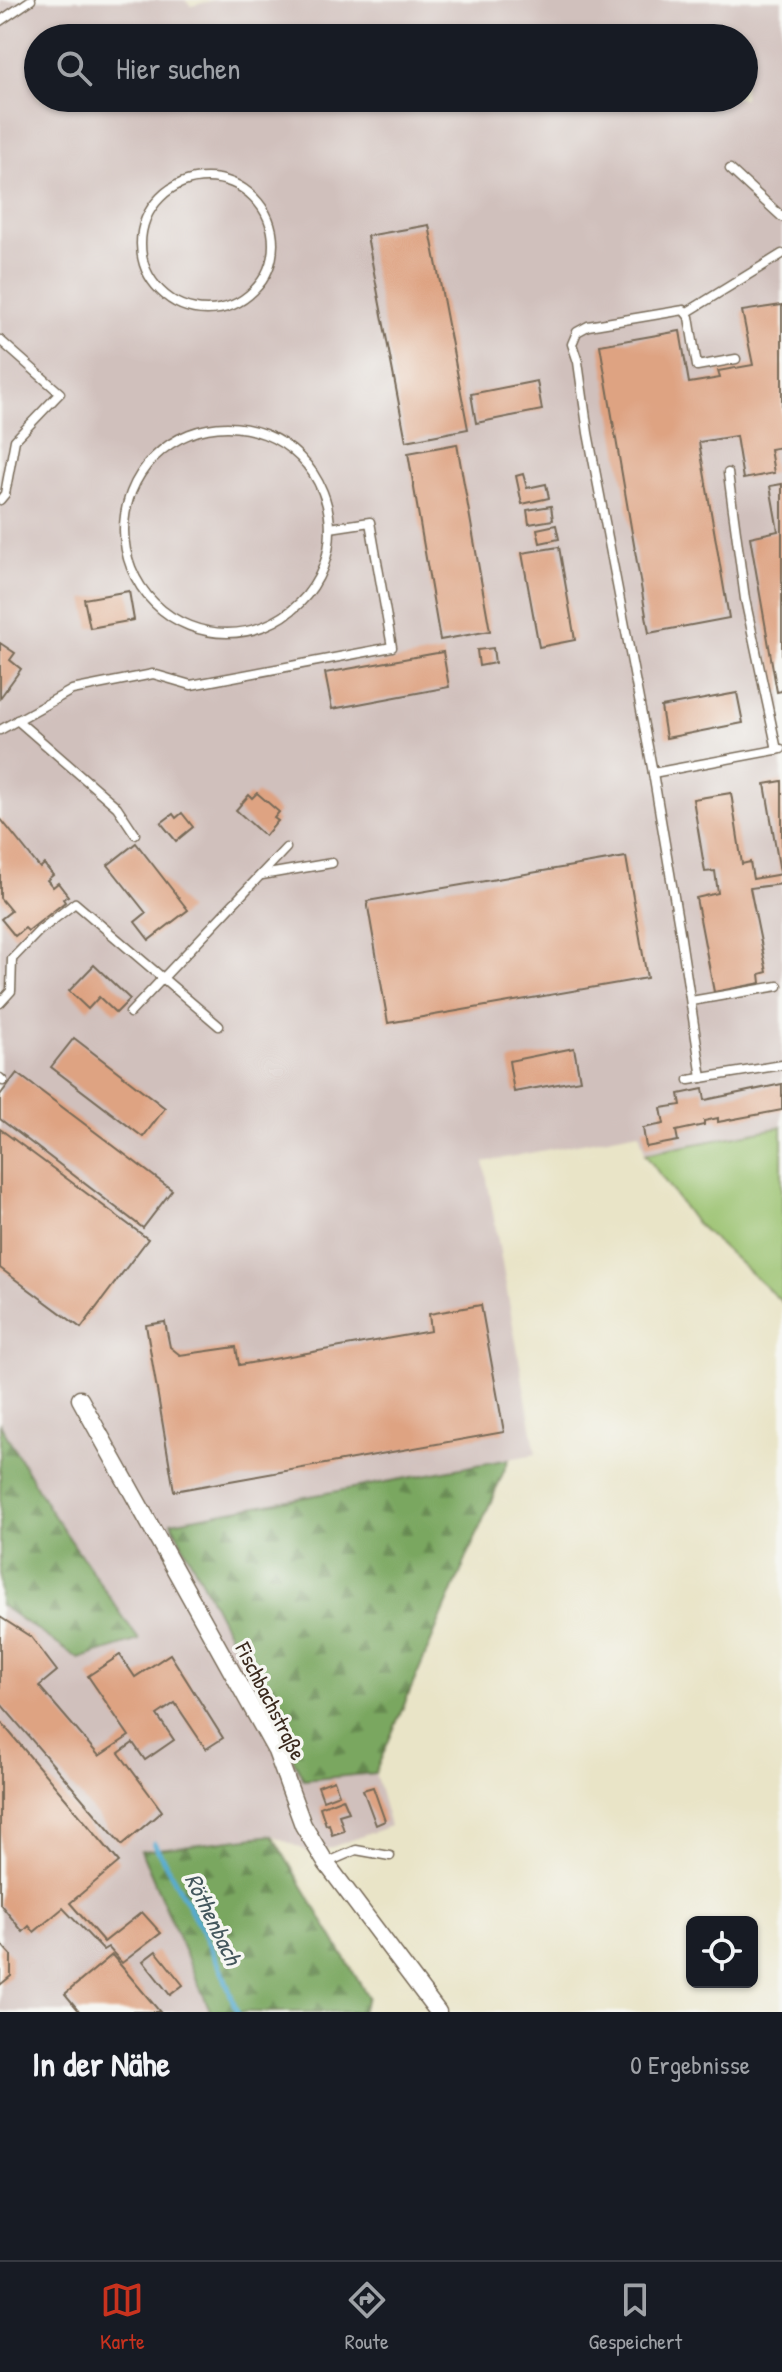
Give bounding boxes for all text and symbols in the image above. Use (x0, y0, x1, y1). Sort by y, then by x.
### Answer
search box (24, 24, 758, 112)
icon: search (52, 46, 96, 90)
text: Hier suchen (116, 48, 240, 88)
street label: Fischbachstraße (228, 1636, 314, 1765)
water label: Röthenbach (178, 1868, 251, 1971)
map controls (686, 1916, 758, 1988)
button: locate (686, 1916, 758, 1988)
text: In der Nähe (32, 2041, 170, 2087)
text: 0 Ergebnisse (630, 2047, 750, 2082)
tab: Karte (100, 2278, 145, 2356)
tab: Route (345, 2278, 389, 2356)
tab: Gespeichert (589, 2278, 682, 2356)

